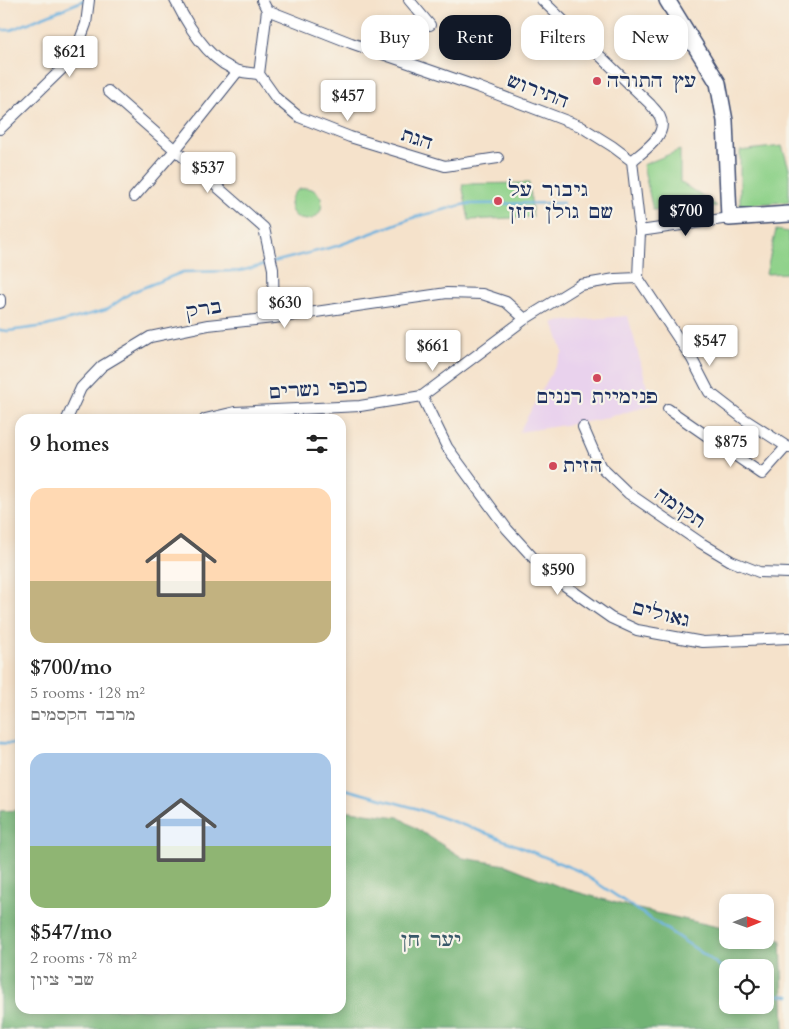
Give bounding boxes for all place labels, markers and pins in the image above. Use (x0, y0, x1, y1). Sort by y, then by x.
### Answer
pin: $621 (40, 36, 100, 78)
place label: עץ התורה (607, 68, 696, 94)
marker: עץ התורה (591, 75, 603, 87)
pin: $457 (318, 80, 378, 122)
pin: $537 (178, 152, 238, 194)
place label: גיבור על שם גולן חזן (508, 177, 613, 225)
pin: $700 (656, 194, 716, 237)
marker: גיבור על שם גולן חזן (492, 195, 504, 207)
pin: $630 (255, 286, 315, 329)
pin: $547 (680, 324, 740, 367)
pin: $661 (403, 330, 463, 372)
marker: פנימיית רננים (591, 372, 603, 384)
place label: פנימיית רננים (536, 384, 658, 410)
pin: $875 (701, 426, 761, 468)
place label: הזית (563, 453, 602, 479)
marker: הזית (547, 460, 559, 472)
pin: $590 (528, 554, 588, 596)

